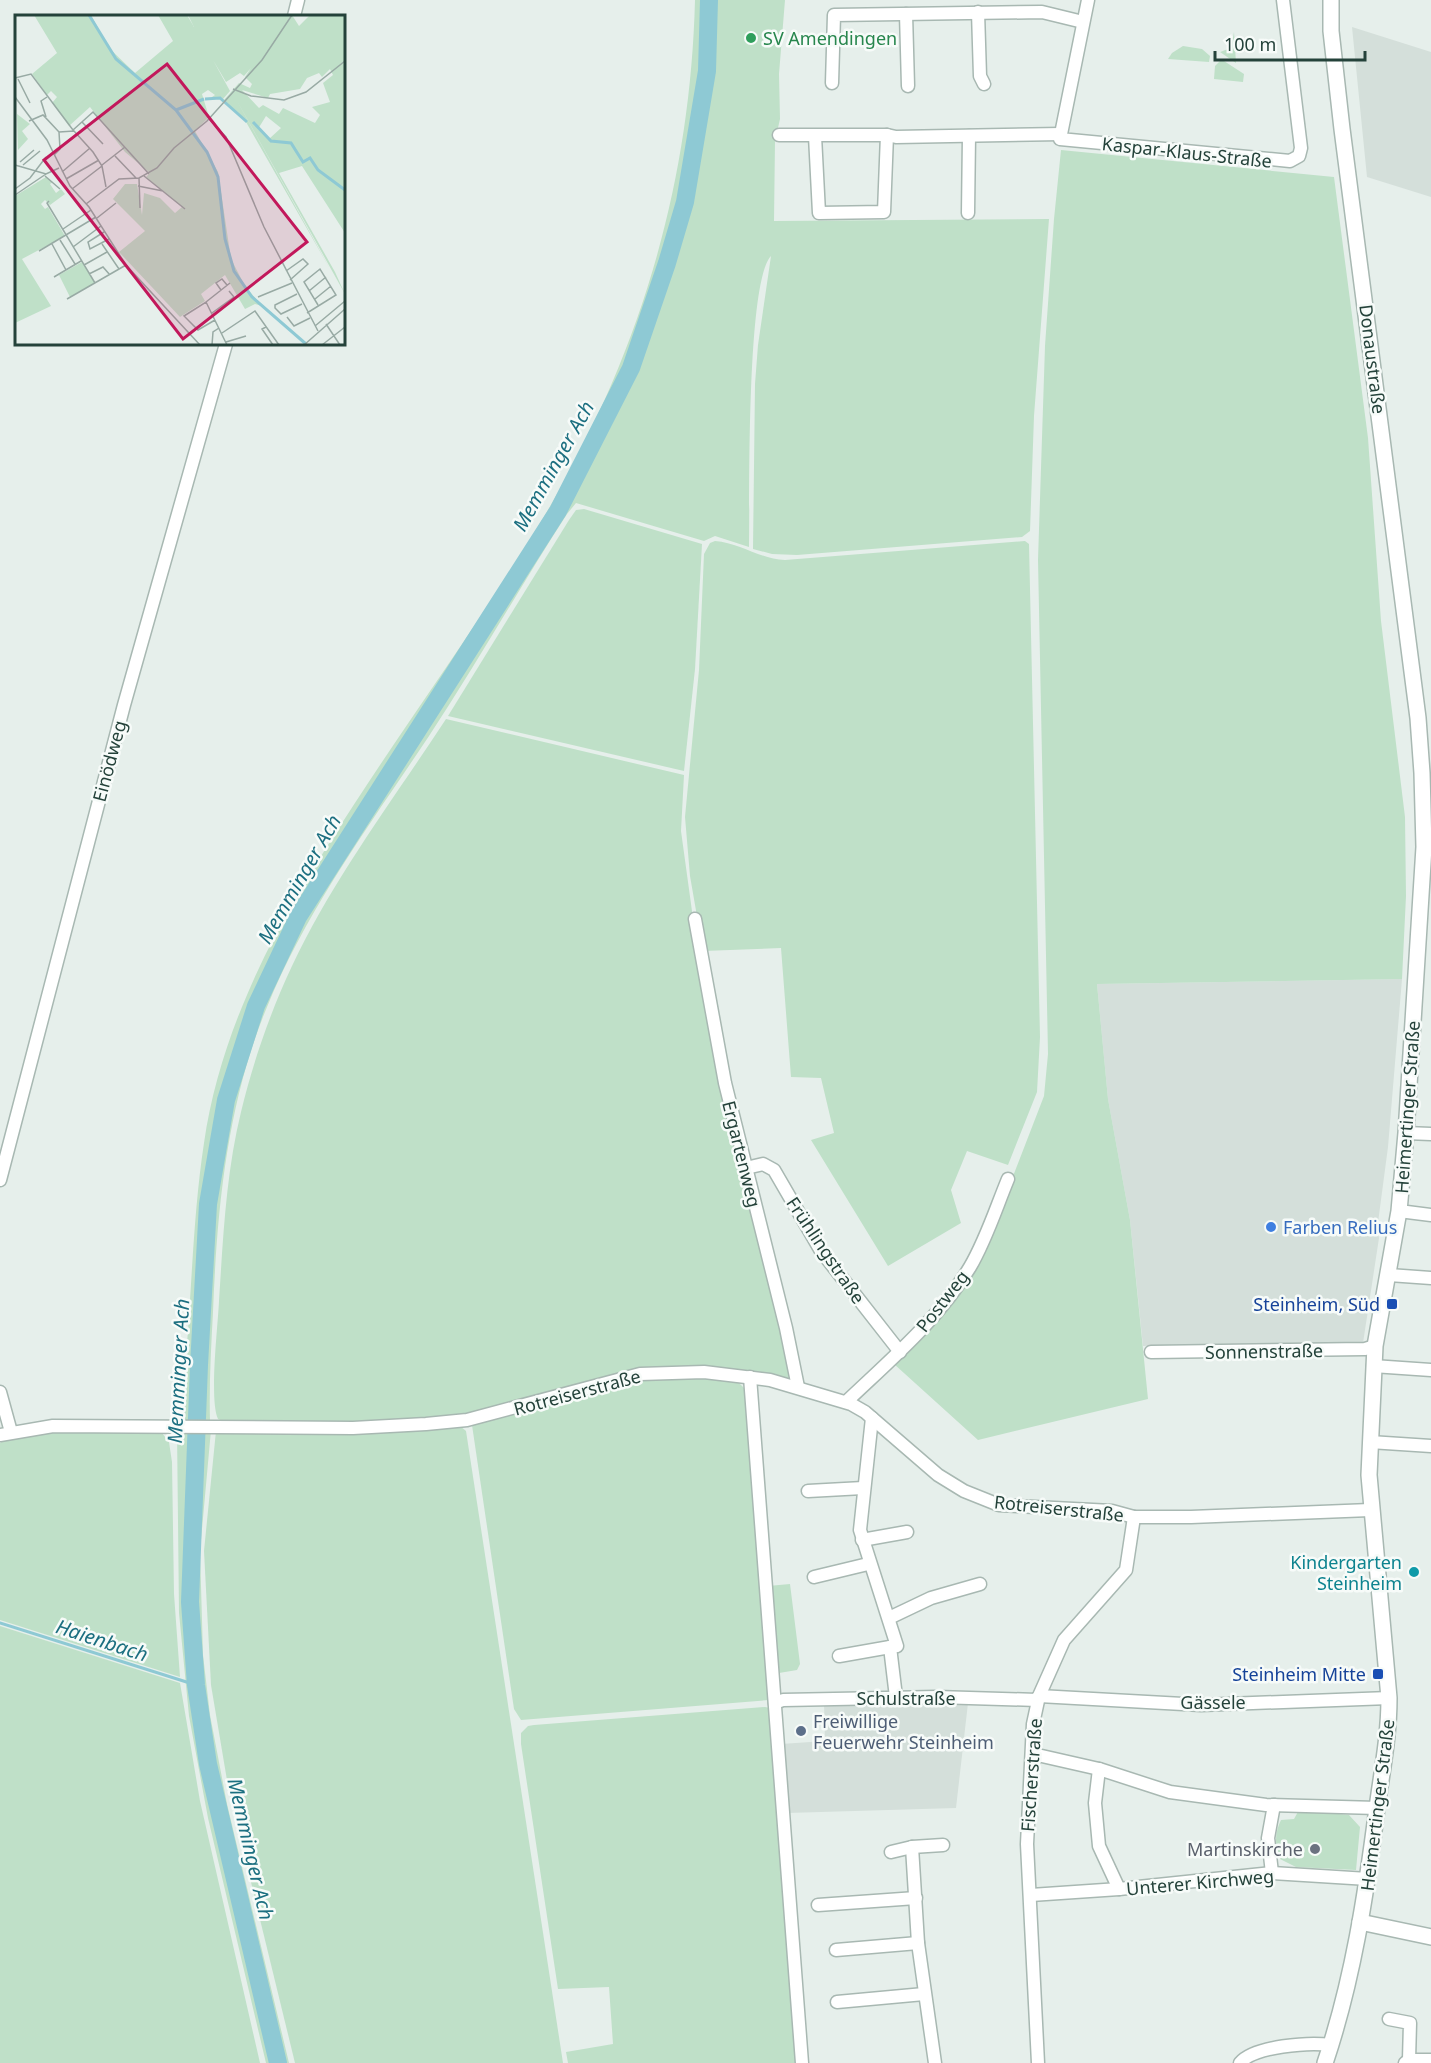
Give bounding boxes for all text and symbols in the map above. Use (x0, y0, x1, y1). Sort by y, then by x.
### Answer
inset map (15, 15, 345, 345)
scale bar (1215, 24, 1365, 62)
place label: SV Amendingen (763, 26, 897, 50)
marker: SV Amendingen (744, 31, 758, 45)
text: 100 m (1224, 32, 1276, 56)
street label: Kaspar-Klaus-Straße (1101, 131, 1273, 173)
street label: Donaustraße (1354, 303, 1392, 415)
water label: Memminger Ach (506, 396, 600, 536)
street label: Einödweg (87, 718, 131, 804)
water label: Memminger Ach (251, 809, 347, 949)
street label: Heimertinger Straße (1389, 1020, 1425, 1194)
street label: Ergartenweg (717, 1098, 767, 1210)
street label: Frühlingstraße (781, 1192, 871, 1308)
place label: Farben Relius (1283, 1215, 1397, 1239)
marker: Farben Relius (1264, 1220, 1278, 1234)
street label: Postweg (910, 1265, 974, 1337)
place label: Steinheim, Süd (1253, 1292, 1380, 1316)
marker: Steinheim, Süd (1385, 1297, 1399, 1311)
water label: Memminger Ach (161, 1298, 195, 1444)
street label: Sonnenstraße (1205, 1338, 1323, 1364)
street label: Rotreiserstraße (511, 1364, 643, 1420)
street label: Rotreiserstraße (993, 1489, 1125, 1527)
place label: Kindergarten Steinheim (1290, 1550, 1402, 1595)
marker: Kindergarten Steinheim (1407, 1565, 1421, 1579)
water label: Haienbach (53, 1612, 151, 1668)
place label: Steinheim Mitte (1232, 1662, 1366, 1686)
marker: Steinheim Mitte (1371, 1667, 1385, 1681)
street label: Schulstraße (856, 1686, 956, 1710)
street label: Gässele (1180, 1690, 1246, 1714)
place label: Freiwillige Feuerwehr Steinheim (813, 1709, 994, 1754)
street label: Fischerstraße (1015, 1717, 1047, 1833)
street label: Heimertinger Straße (1355, 1718, 1399, 1892)
marker: Freiwillige Feuerwehr Steinheim (794, 1724, 808, 1738)
water label: Memminger Ach (222, 1775, 280, 1923)
place label: Martinskirche (1187, 1837, 1303, 1861)
marker: Martinskirche (1308, 1842, 1322, 1856)
street label: Unterer Kirchweg (1125, 1864, 1275, 1900)

